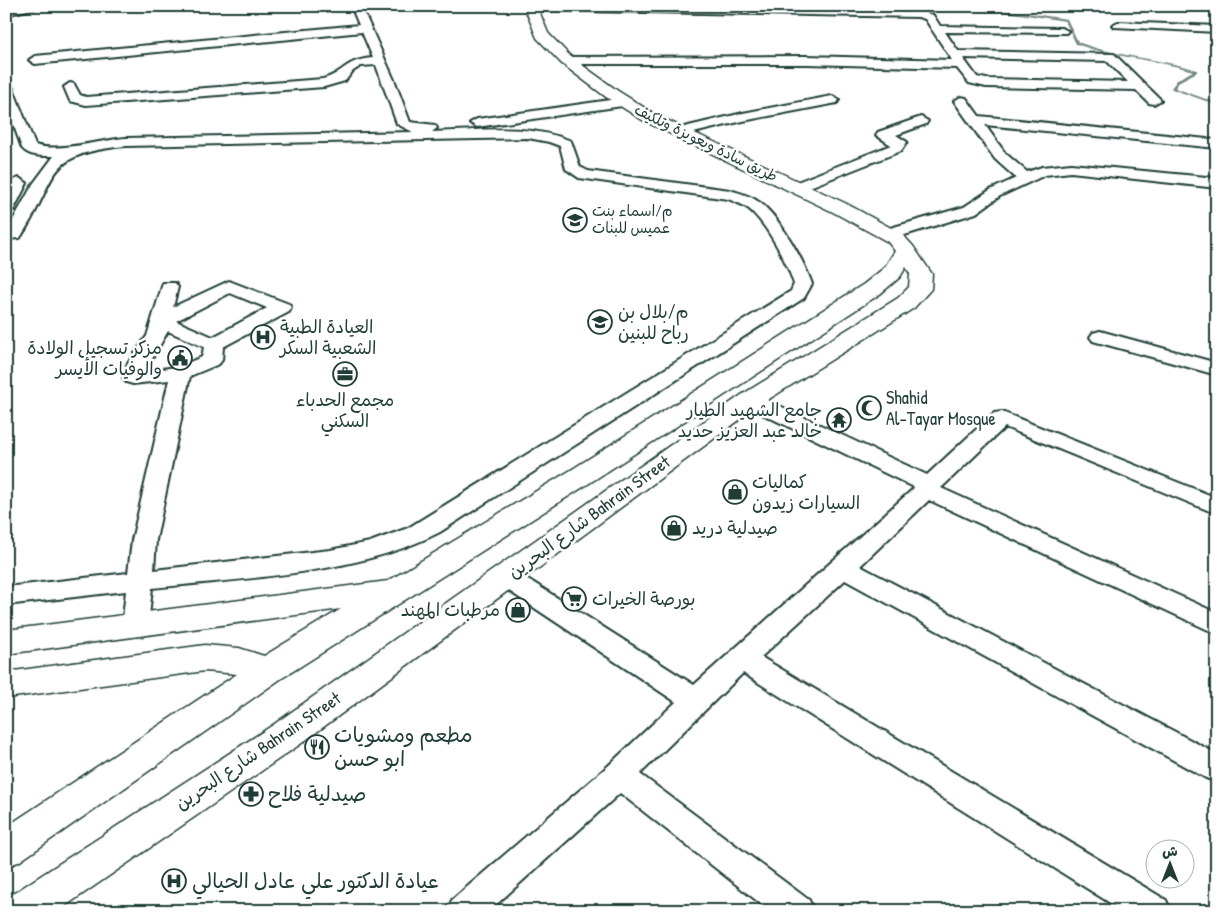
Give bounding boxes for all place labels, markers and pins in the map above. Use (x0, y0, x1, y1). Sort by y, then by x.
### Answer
place label: م/اسماء بنت عميس للبنات (592, 200, 673, 238)
school or university icon: م/اسماء بنت عميس للبنات (562, 207, 588, 233)
place label: م/بلال بن رباح للبنين (618, 299, 689, 345)
school or university icon: م/بلال بن رباح للبنين (587, 309, 613, 335)
place label: العيادة الطبية الشعبية السكر (278, 314, 376, 360)
hospital icon: العيادة الطبية الشعبية السكر (250, 324, 276, 350)
place label: مزكر تسجيل الولادة والوفيات الأيسر (27, 335, 162, 381)
public building icon: مزكر تسجيل الولادة والوفيات الأيسر (167, 345, 193, 371)
office icon: مجمع الحدباء السكني (332, 361, 358, 387)
place label: Shahid Al-Tayar Mosque (886, 385, 996, 431)
place label: مجمع الحدباء السكني (296, 387, 394, 437)
mosque icon: Shahid Al-Tayar Mosque (856, 395, 882, 421)
place label: جامع الشهيد الطيار خالد عبد العزيز حديد (678, 397, 822, 443)
temple icon: جامع الشهيد الطيار خالد عبد العزيز حديد (826, 407, 852, 433)
place label: كماليات السيارات زيدون (752, 469, 860, 515)
shop icon: كماليات السيارات زيدون (722, 479, 748, 505)
shop icon: صيدلية دريد (661, 515, 687, 541)
place label: صيدلية دريد (692, 515, 778, 540)
supermarket icon: بورصة الخيرات (561, 586, 587, 612)
place label: بورصة الخيرات (592, 586, 695, 611)
place label: مرطبات المهند (401, 597, 500, 622)
shop icon: مرطبات المهند (505, 597, 531, 623)
place label: مطعم ومشويات ابو حسن (334, 720, 473, 773)
restaurant icon: مطعم ومشويات ابو حسن (304, 734, 330, 760)
place label: صيدلية فلاح (268, 779, 366, 808)
pharmacy icon: صيدلية فلاح (238, 781, 264, 807)
place label: عيادة الدكتور علي عادل الحيالي (192, 866, 439, 900)
hospital icon: عيادة الدكتور علي عادل الحيالي (161, 868, 187, 894)

